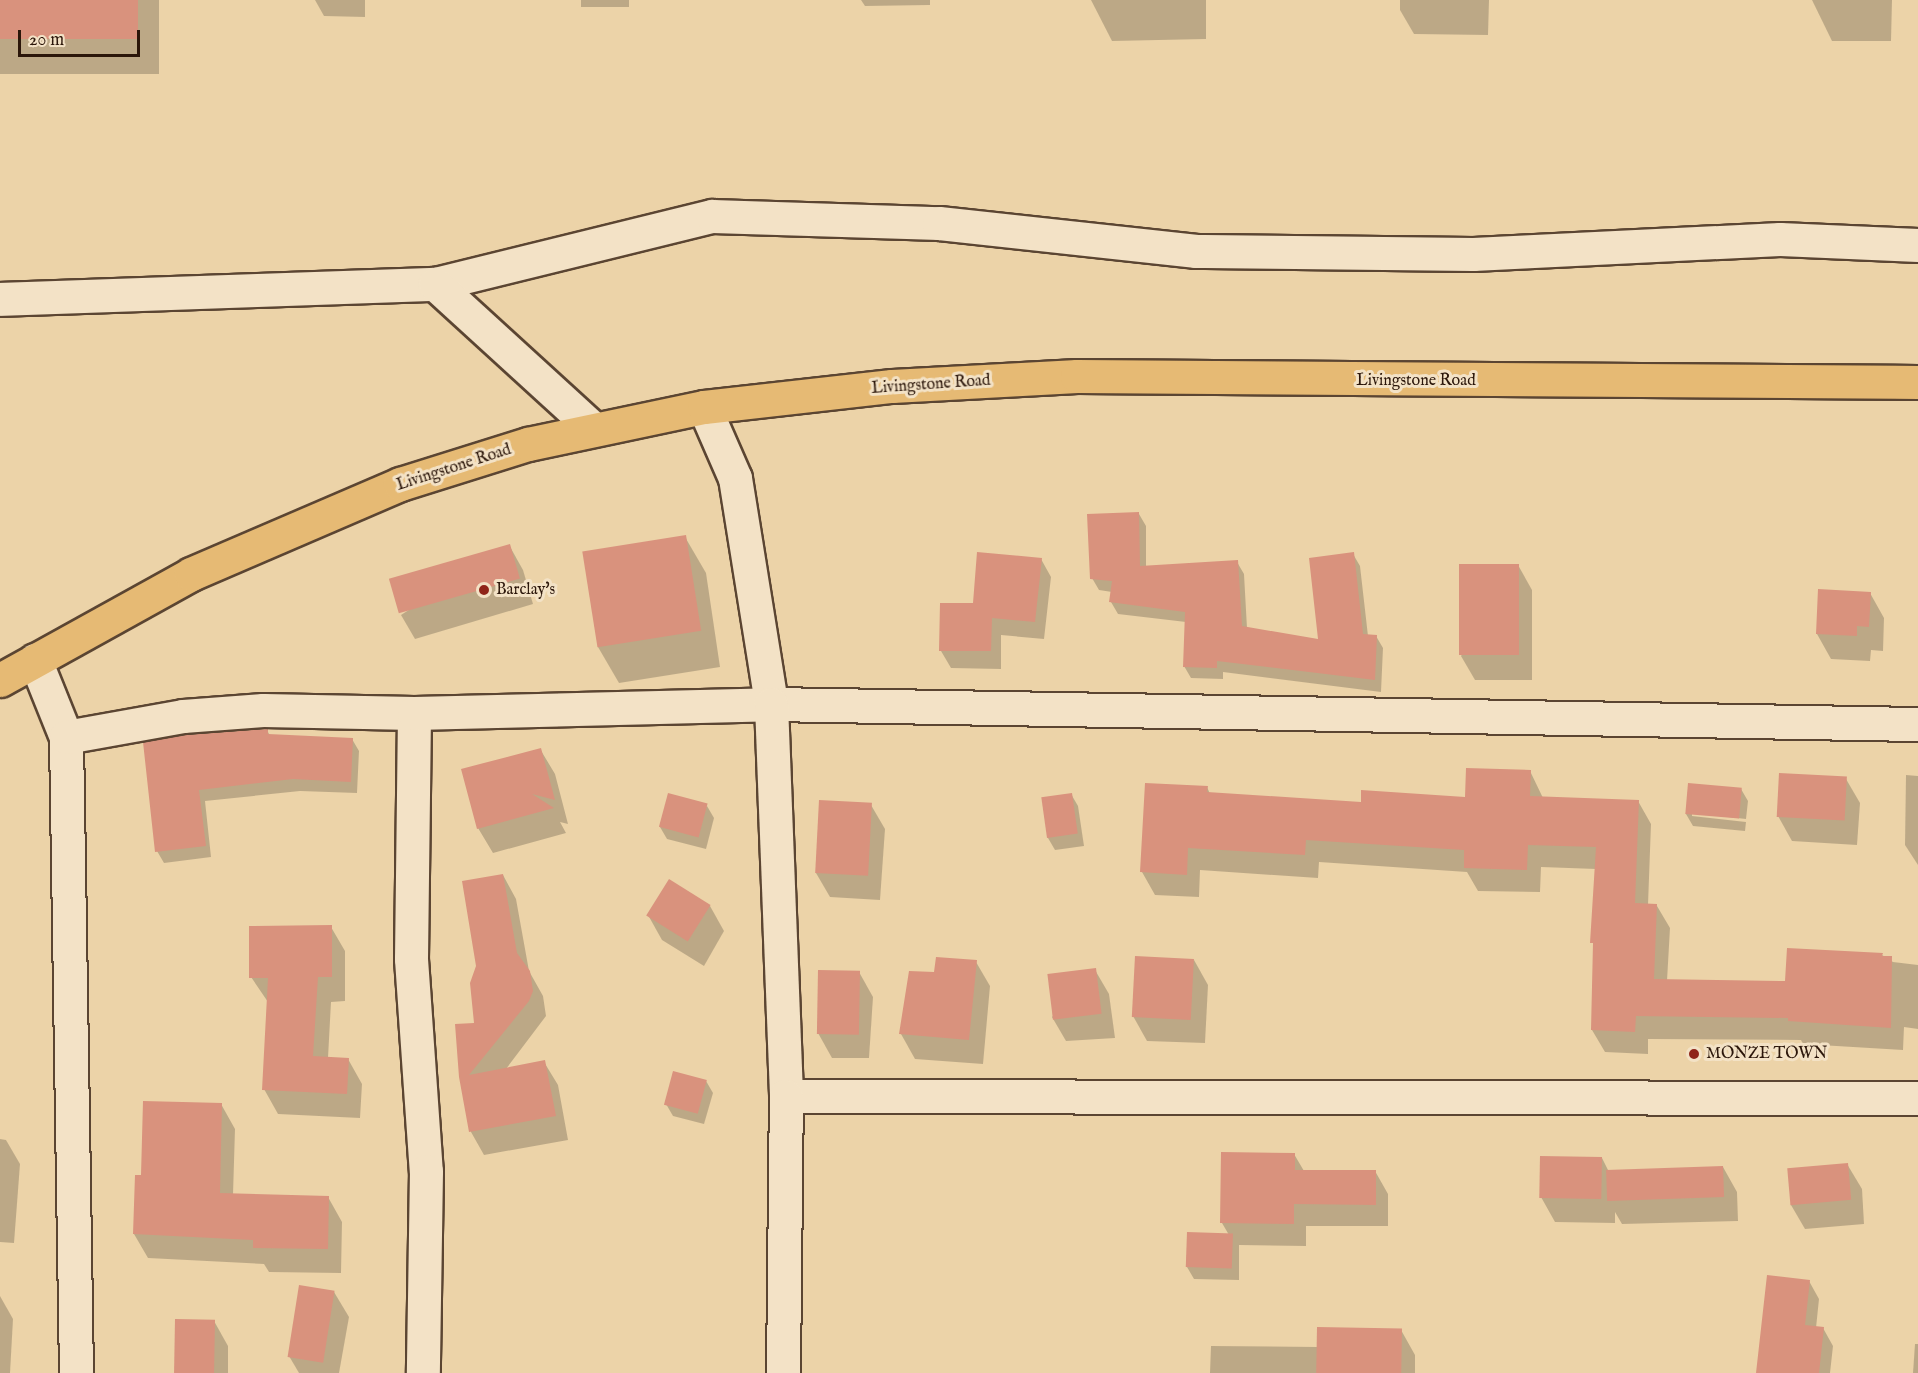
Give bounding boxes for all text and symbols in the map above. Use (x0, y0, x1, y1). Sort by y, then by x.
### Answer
scale bar (21, 18, 142, 56)
text: 20 m (29, 29, 64, 52)
street label: Livingstone Road (871, 371, 991, 399)
street label: Livingstone Road (1356, 371, 1476, 391)
street label: Livingstone Road (394, 440, 514, 496)
place label: Barclay's (496, 580, 555, 600)
marker: Barclay's (477, 583, 491, 597)
place label: MONZE TOWN (1706, 1044, 1827, 1064)
marker: MONZE TOWN (1687, 1047, 1701, 1061)

